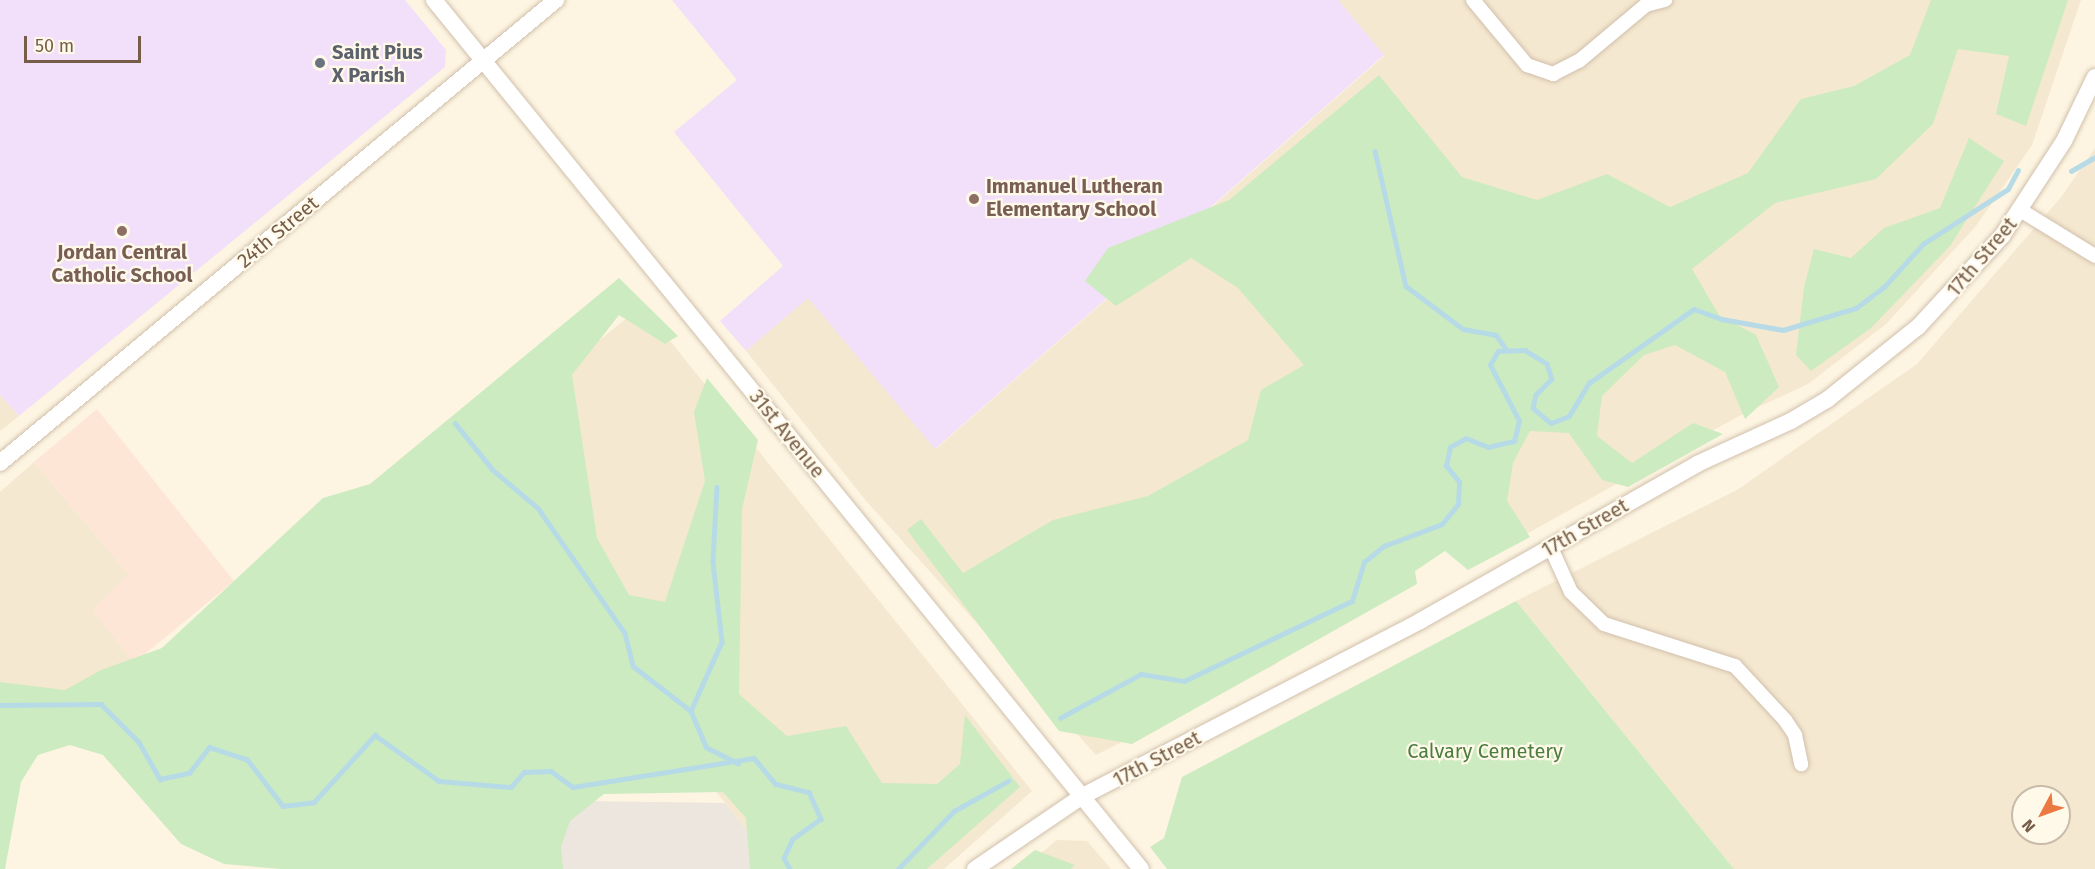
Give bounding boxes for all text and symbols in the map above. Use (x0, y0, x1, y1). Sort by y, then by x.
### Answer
scale bar (27, 24, 144, 62)
text: 50 m (35, 35, 74, 57)
place label: Saint Pius X Parish (332, 40, 423, 87)
marker: Saint Pius X Parish (313, 56, 327, 70)
place label: Immanuel Lutheran Elementary School (986, 175, 1163, 222)
street label: 24th Street (233, 191, 323, 273)
marker: Immanuel Lutheran Elementary School (967, 192, 981, 206)
street label: 17th Street (1942, 213, 2022, 301)
marker: Jordan Central Catholic School (115, 224, 129, 238)
place label: Jordan Central Catholic School (52, 240, 192, 287)
street label: 31st Avenue (744, 385, 830, 483)
street label: 17th Street (1537, 494, 1633, 562)
street label: 17th Street (1109, 726, 1205, 792)
park label: Calvary Cemetery (1407, 739, 1563, 763)
north arrow (2011, 785, 2071, 845)
text: N (2018, 816, 2039, 836)

